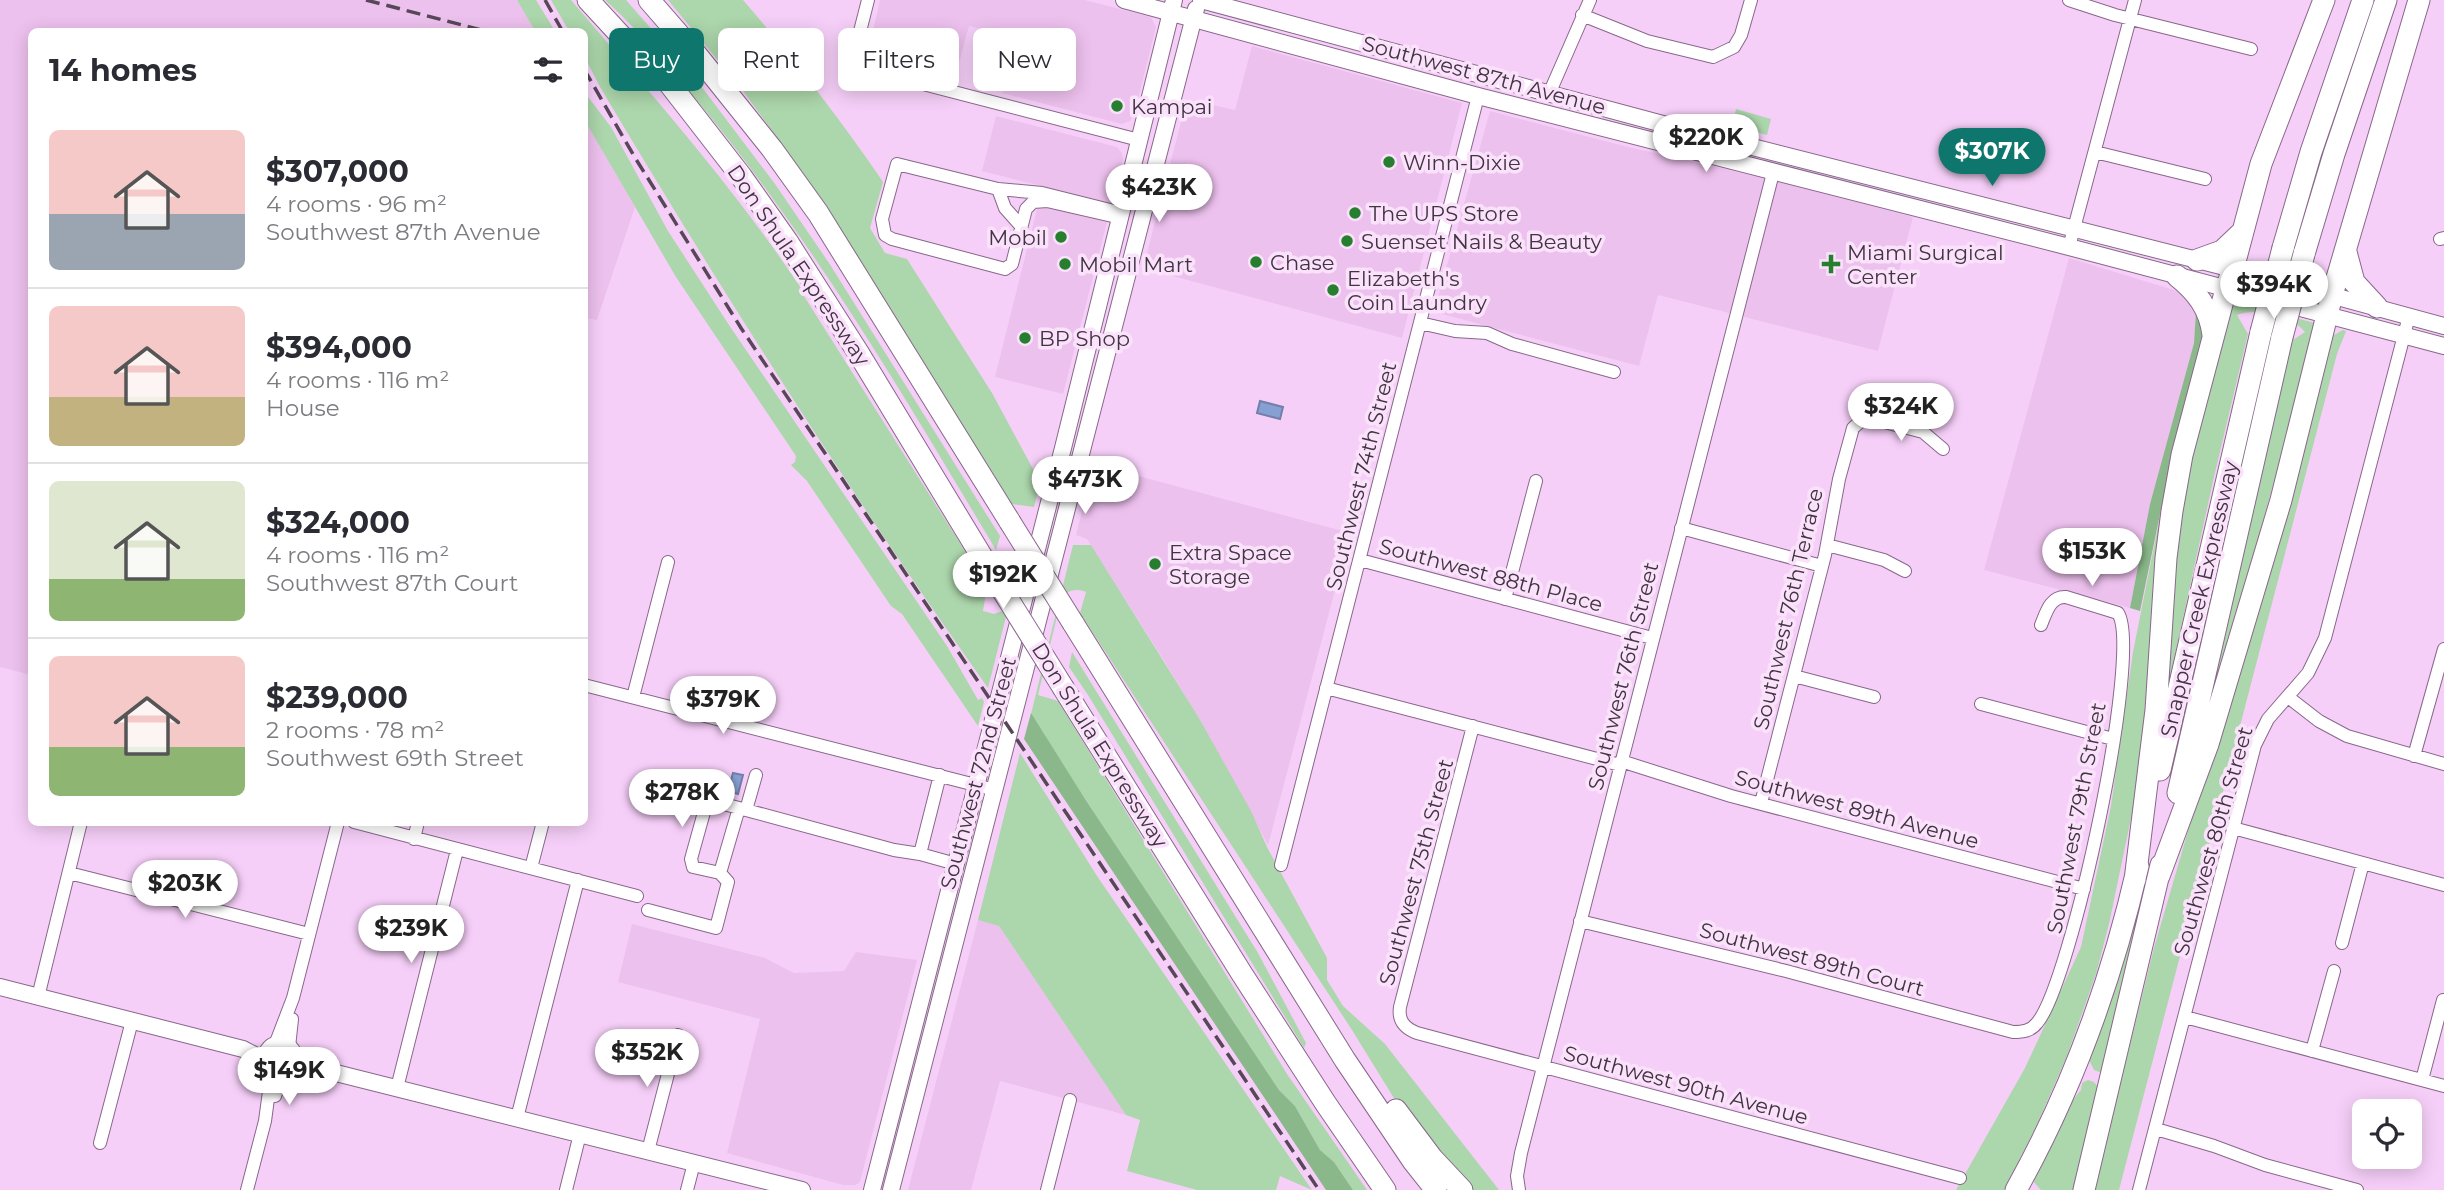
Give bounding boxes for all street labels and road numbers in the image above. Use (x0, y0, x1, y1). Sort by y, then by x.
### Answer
street label: Southwest 87th Avenue (1360, 30, 1608, 120)
street label: Don Shula Expressway (722, 160, 876, 371)
street label: Southwest 74th Street (1321, 359, 1401, 593)
street label: Snapper Creek Expressway (2155, 458, 2243, 740)
street label: Southwest 76th Terrace (1748, 486, 1828, 732)
street label: Southwest 88th Place (1377, 533, 1605, 617)
street label: Southwest 76th Street (1583, 559, 1663, 793)
street label: Don Shula Expressway (1027, 638, 1174, 853)
street label: Southwest 72nd Street (935, 654, 1021, 892)
street label: Southwest 79th Street (2041, 700, 2111, 936)
street label: Southwest 80th Street (2168, 724, 2258, 958)
street label: Southwest 75th Street (1374, 756, 1458, 988)
street label: Southwest 89th Avenue (1732, 764, 1982, 854)
street label: Southwest 89th Court (1697, 917, 1927, 1001)
street label: Southwest 90th Avenue (1561, 1040, 1811, 1130)

